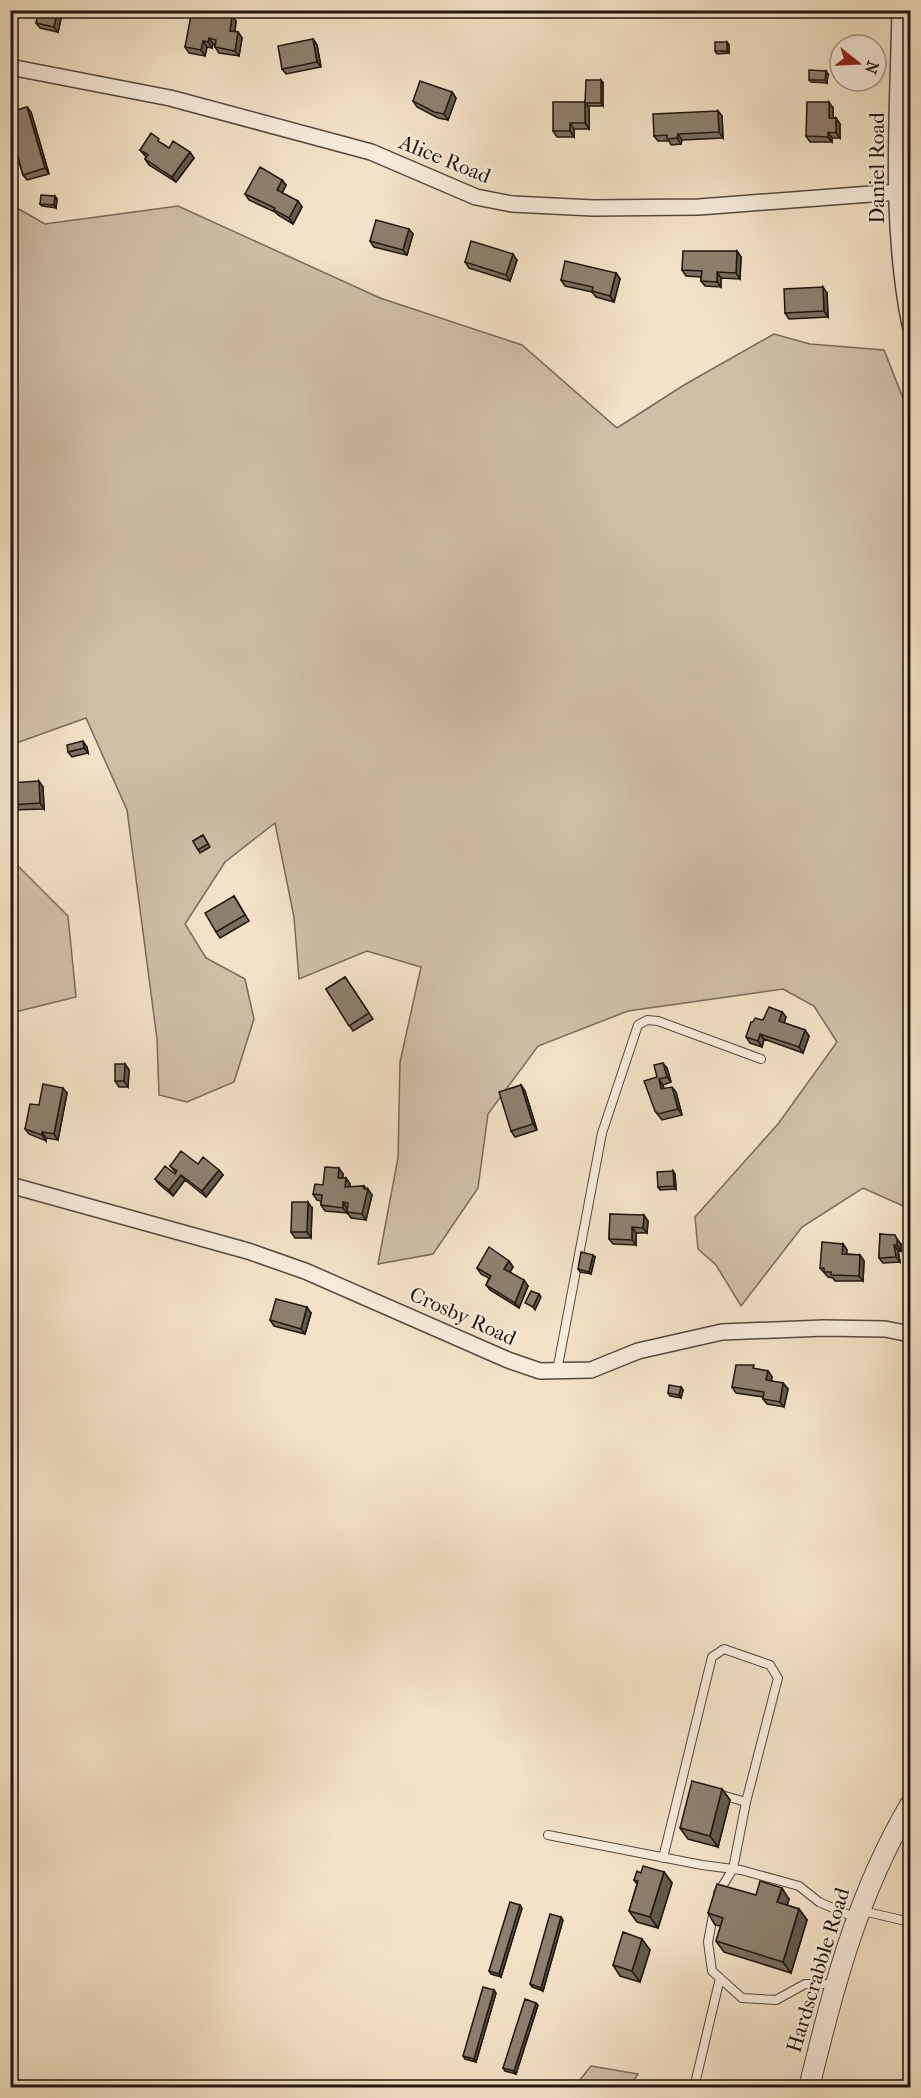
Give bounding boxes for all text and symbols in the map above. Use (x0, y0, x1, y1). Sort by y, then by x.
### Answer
north arrow (828, 33, 888, 93)
text: N (861, 59, 883, 77)
street label: Daniel Road (865, 112, 889, 224)
street label: Alice Road (395, 129, 495, 188)
street label: Crosby Road (406, 1282, 521, 1350)
street label: Hardscrabble Road (782, 1884, 855, 2055)

